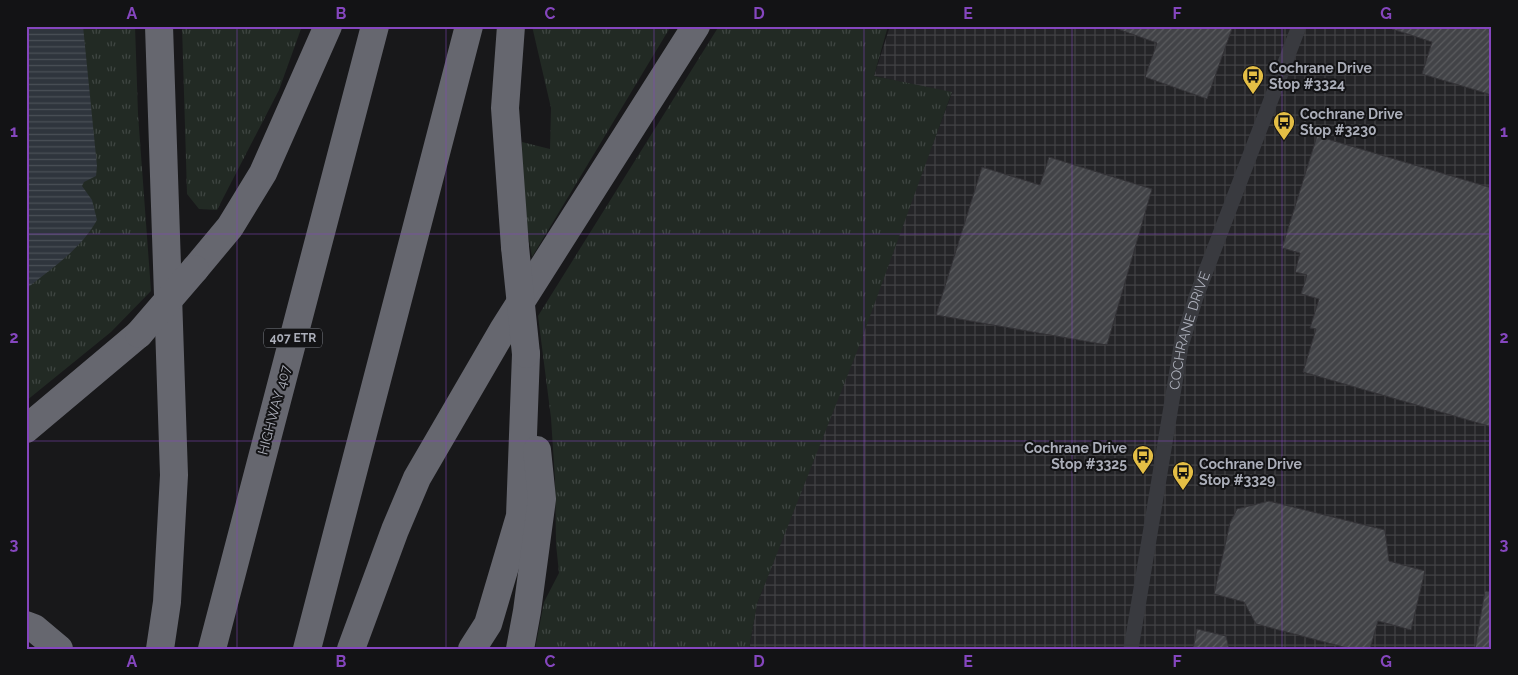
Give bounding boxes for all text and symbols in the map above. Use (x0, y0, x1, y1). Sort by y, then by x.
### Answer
text: A (127, 4, 138, 23)
text: B (336, 4, 347, 23)
text: C (545, 4, 556, 23)
text: D (753, 4, 765, 23)
text: E (963, 4, 973, 23)
text: F (1172, 4, 1182, 23)
text: G (1380, 4, 1392, 23)
place label: Cochrane Drive Stop #3324 (1269, 60, 1372, 92)
bus stop icon: Cochrane Drive Stop #3324 (1241, 64, 1265, 95)
place label: Cochrane Drive Stop #3230 (1300, 106, 1403, 138)
bus stop icon: Cochrane Drive Stop #3230 (1272, 110, 1296, 141)
text: 1 (10, 122, 18, 141)
text: 1 (1500, 122, 1508, 141)
street label: COCHRANE DRIVE (1166, 269, 1213, 391)
text: 2 (9, 328, 19, 347)
road number: 407 ETR (264, 328, 322, 348)
text: 2 (1499, 328, 1509, 347)
street label: HIGHWAY 407 (254, 363, 294, 457)
place label: Cochrane Drive Stop #3325 (1024, 440, 1128, 472)
bus stop icon: Cochrane Drive Stop #3325 (1131, 444, 1155, 475)
place label: Cochrane Drive Stop #3329 (1199, 456, 1302, 488)
bus stop icon: Cochrane Drive Stop #3329 (1171, 460, 1195, 491)
text: 3 (10, 535, 19, 554)
text: 3 (1500, 535, 1509, 554)
text: A (127, 652, 138, 671)
text: B (336, 652, 347, 671)
text: C (545, 652, 556, 671)
text: D (753, 652, 765, 671)
text: E (963, 652, 973, 671)
text: F (1172, 652, 1182, 671)
text: G (1380, 652, 1392, 671)

